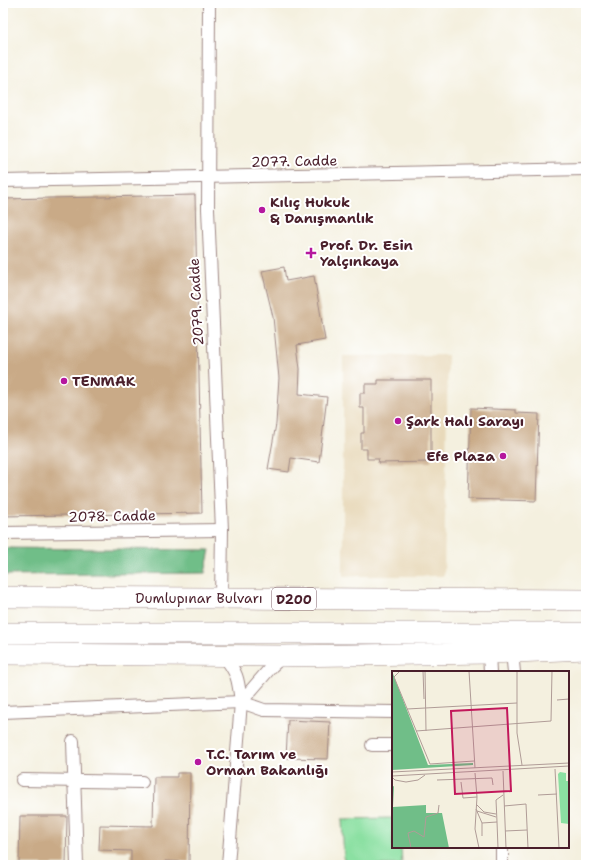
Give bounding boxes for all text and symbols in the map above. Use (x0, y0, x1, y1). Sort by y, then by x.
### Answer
street label: 2077. Cadde (251, 151, 337, 171)
place label: Kılıç Hukuk & Danışmanlık (270, 193, 374, 227)
marker: Kılıç Hukuk & Danışmanlık (257, 205, 267, 215)
place label: Prof. Dr. Esin Yalçınkaya (320, 236, 413, 270)
marker: Prof. Dr. Esin Yalçınkaya (305, 247, 317, 259)
street label: 2079. Cadde (185, 258, 207, 346)
place label: TENMAK (72, 372, 136, 390)
marker: TENMAK (59, 376, 69, 386)
place label: Şark Halı Sarayı (406, 412, 524, 430)
marker: Şark Halı Sarayı (393, 416, 403, 426)
place label: Efe Plaza (426, 447, 495, 465)
marker: Efe Plaza (498, 451, 508, 461)
street label: 2078. Cadde (68, 506, 156, 526)
road number: D200 (272, 588, 316, 610)
street label: Dumlupınar Bulvarı (135, 589, 263, 607)
inset map (392, 671, 569, 848)
place label: T.C. Tarım ve Orman Bakanlığı (206, 745, 328, 779)
marker: T.C. Tarım ve Orman Bakanlığı (193, 757, 203, 767)

